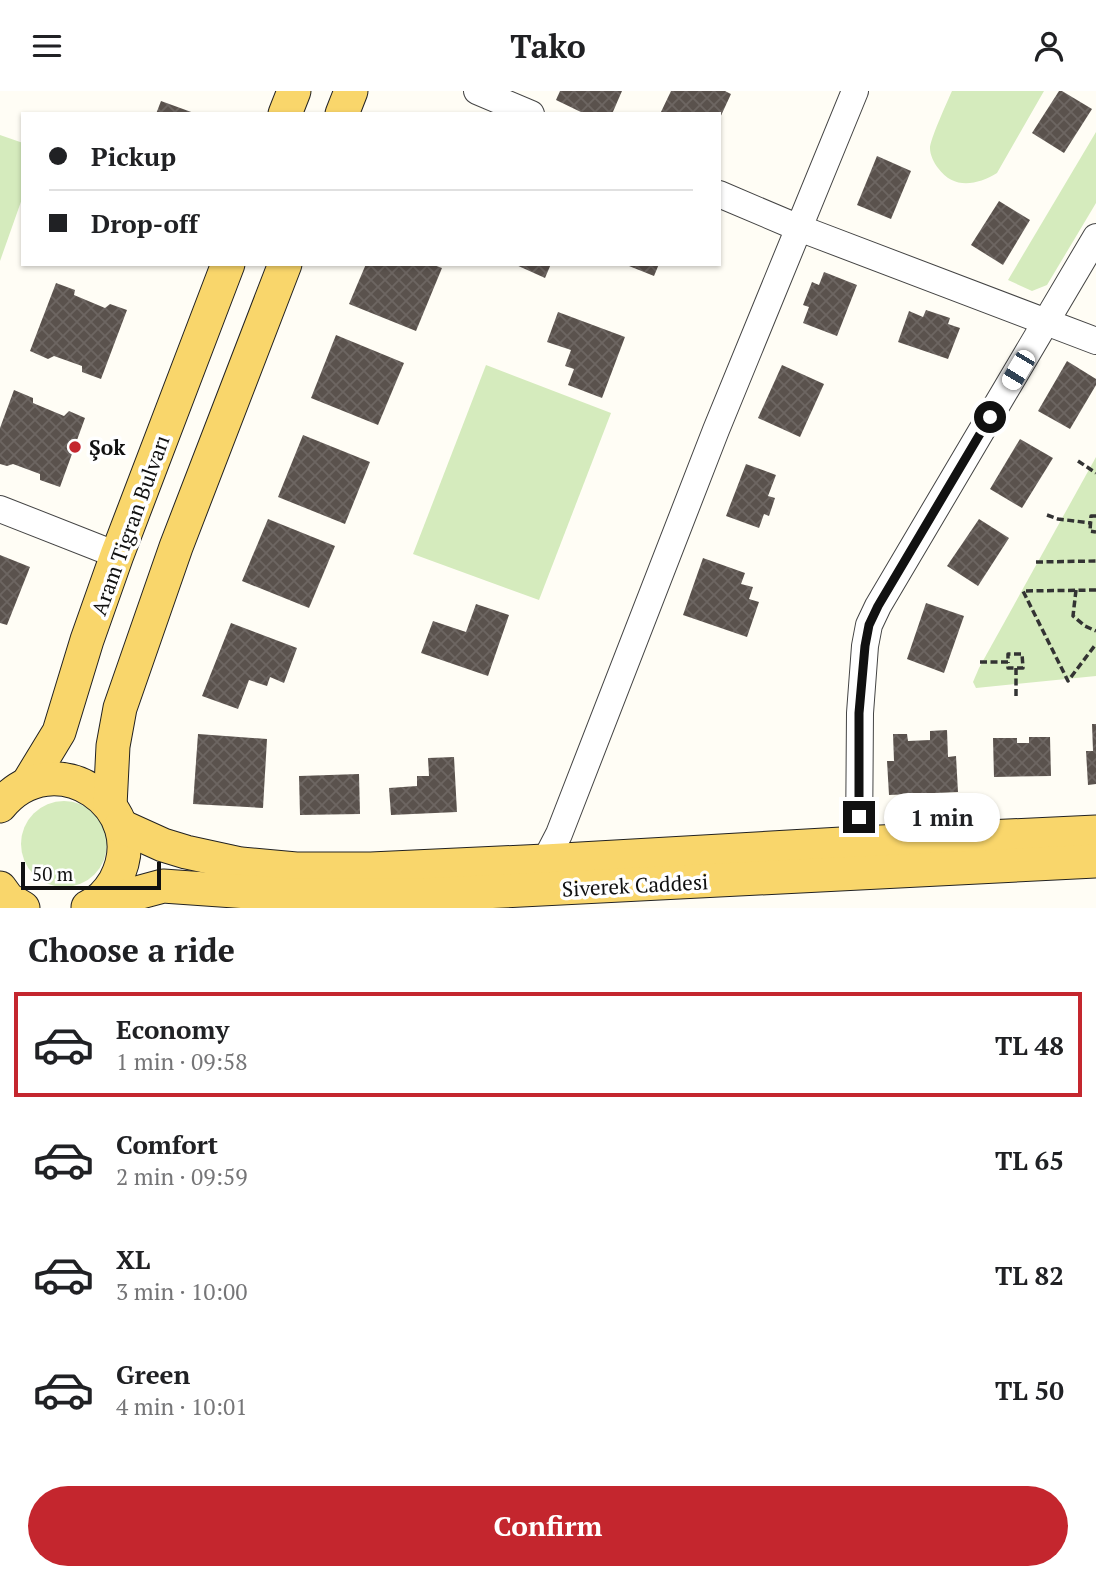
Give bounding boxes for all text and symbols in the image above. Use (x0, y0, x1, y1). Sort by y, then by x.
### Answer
text: Tako (510, 25, 586, 67)
icon: menu (28, 27, 66, 65)
icon: person (1030, 27, 1068, 65)
text: Pickup (91, 139, 176, 173)
text: Drop-off (91, 206, 198, 240)
car (999, 347, 1038, 393)
route start (974, 401, 1006, 433)
street label: Aram Tigran Bulvarı (84, 431, 176, 619)
place label: Şok (89, 433, 126, 461)
marker: Şok (67, 439, 83, 455)
callout: 1 min (884, 793, 999, 841)
route end (843, 801, 875, 833)
text: 1 min (911, 802, 973, 833)
scale bar (21, 859, 161, 891)
text: 50 m (32, 861, 73, 886)
street label: Siverek Caddesi (561, 867, 709, 903)
text: Choose a ride (28, 929, 235, 971)
text: Economy (116, 1012, 229, 1046)
icon: car (32, 1013, 95, 1076)
text: TL 48 (995, 1028, 1064, 1062)
text: 1 min · 09:58 (116, 1046, 248, 1077)
text: Comfort (116, 1127, 218, 1161)
icon: car (32, 1128, 95, 1191)
text: TL 65 (995, 1143, 1064, 1177)
text: 2 min · 09:59 (116, 1161, 248, 1192)
text: XL (116, 1242, 150, 1276)
icon: car (32, 1243, 95, 1306)
text: TL 82 (995, 1258, 1064, 1292)
text: 3 min · 10:00 (116, 1276, 248, 1307)
text: Green (116, 1357, 190, 1391)
icon: car (32, 1358, 95, 1421)
text: TL 50 (995, 1373, 1064, 1407)
text: 4 min · 10:01 (116, 1391, 248, 1422)
button: Confirm (28, 1486, 1068, 1566)

